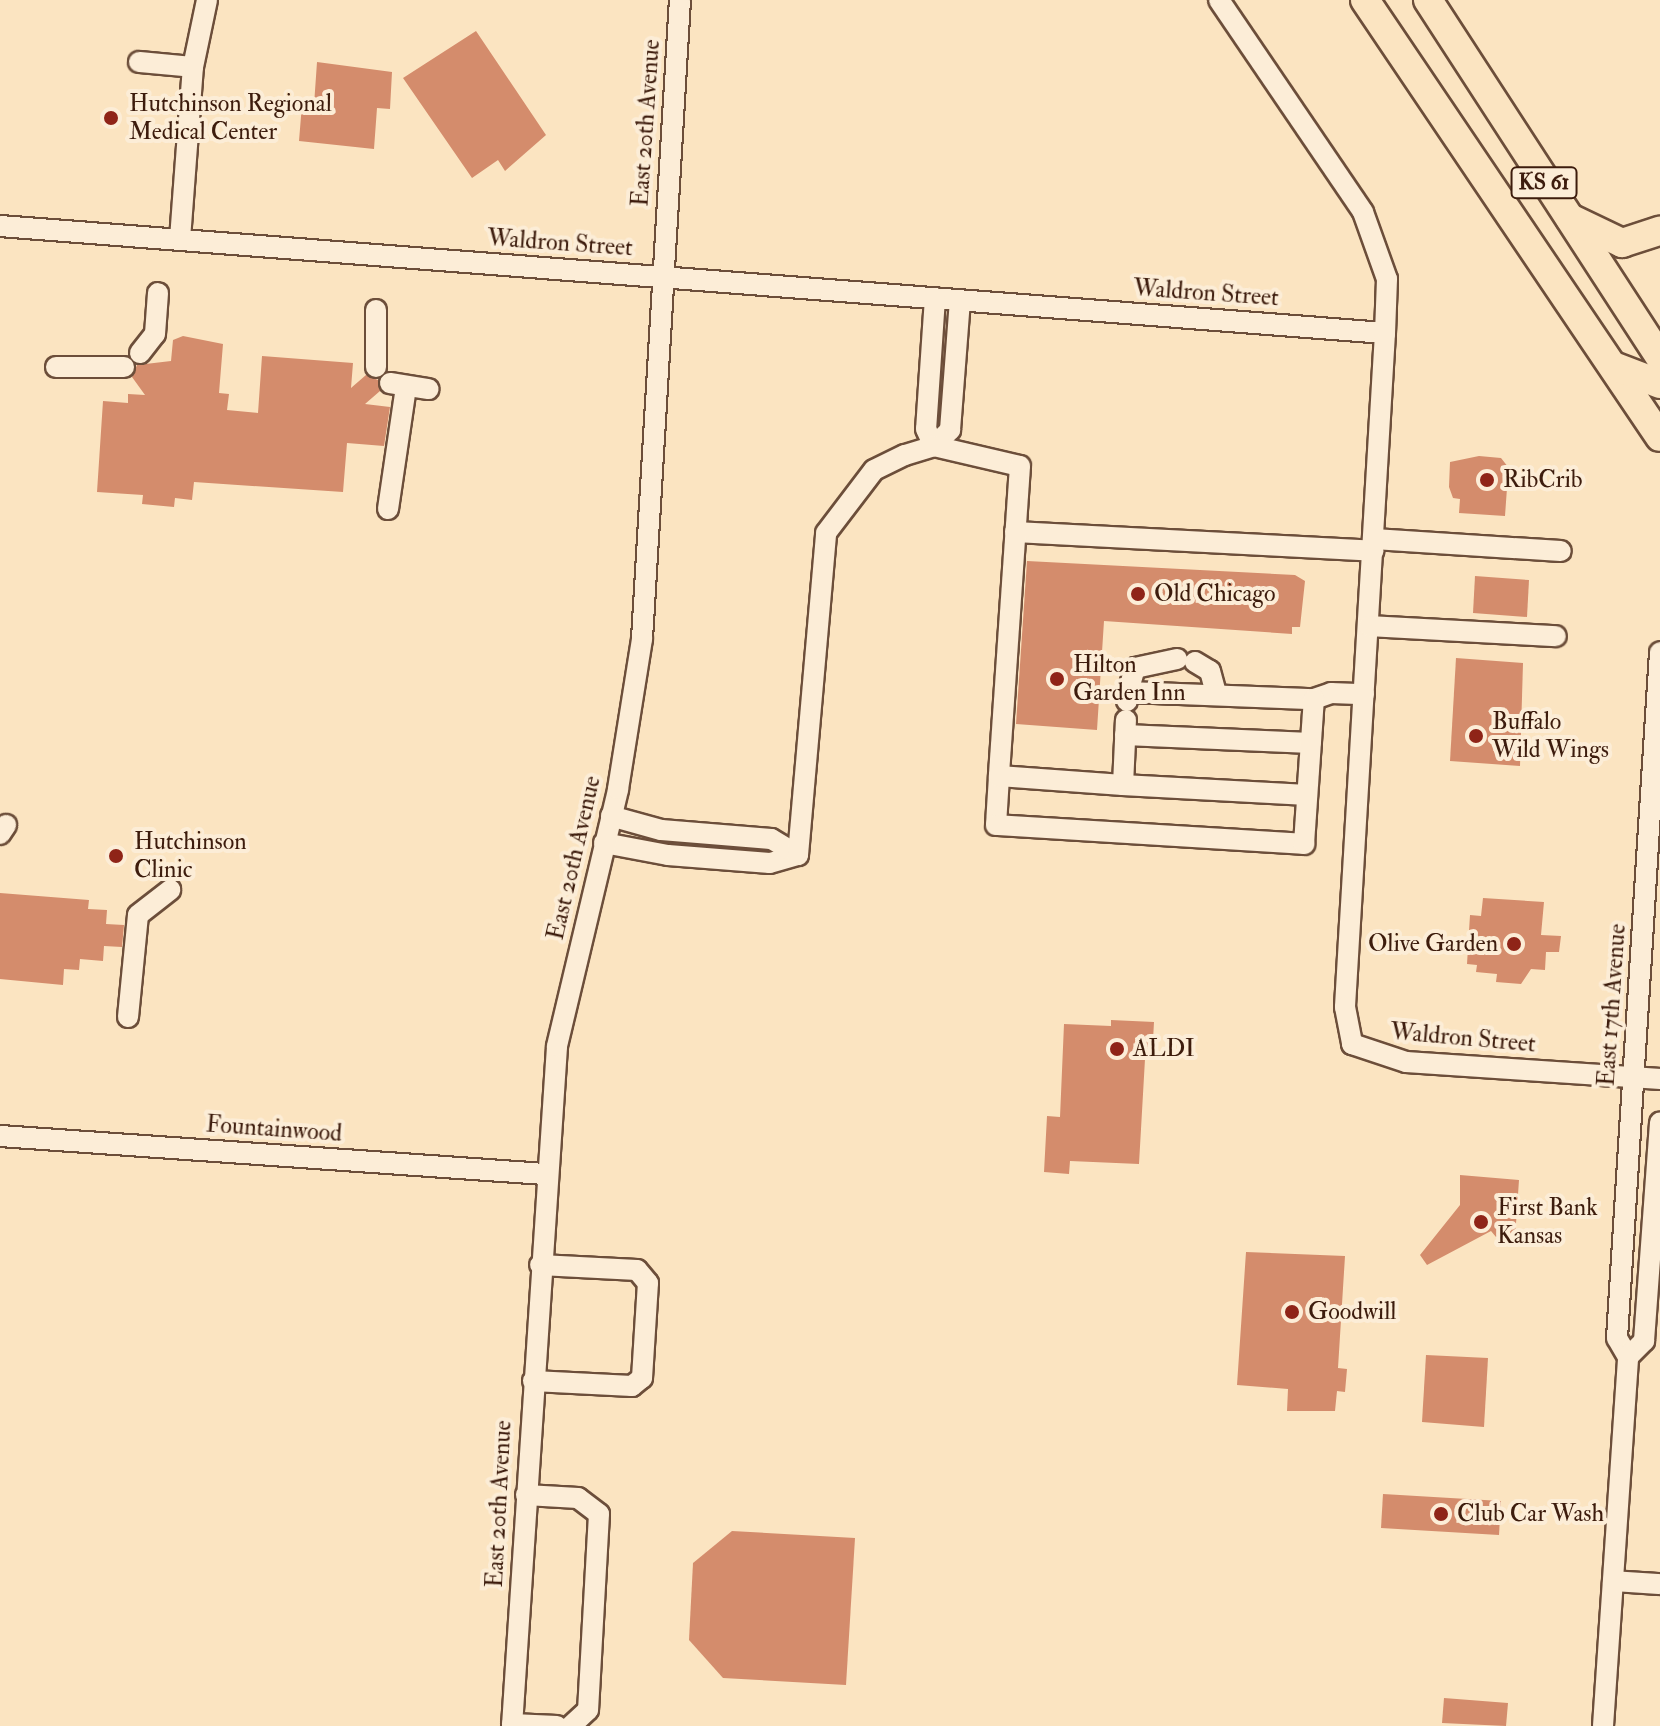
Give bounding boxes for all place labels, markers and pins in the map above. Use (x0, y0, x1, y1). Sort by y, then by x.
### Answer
place label: Hutchinson Regional Medical Center (129, 90, 332, 146)
marker: Hutchinson Regional Medical Center (100, 107, 122, 129)
place label: RibCrib (1503, 466, 1583, 494)
marker: RibCrib (1478, 471, 1496, 489)
place label: Old Chicago (1154, 580, 1276, 608)
marker: Old Chicago (1129, 585, 1147, 603)
place label: Hilton Garden Inn (1073, 651, 1186, 707)
marker: Hilton Garden Inn (1048, 670, 1066, 688)
place label: Buffalo Wild Wings (1492, 708, 1609, 764)
marker: Buffalo Wild Wings (1467, 727, 1485, 745)
place label: Hutchinson Clinic (134, 828, 247, 884)
marker: Hutchinson Clinic (105, 845, 127, 867)
place label: Olive Garden (1368, 930, 1498, 958)
marker: Olive Garden (1505, 935, 1523, 953)
place label: ALDI (1133, 1035, 1195, 1063)
marker: ALDI (1108, 1040, 1126, 1058)
place label: First Bank Kansas (1497, 1194, 1598, 1250)
marker: First Bank Kansas (1472, 1213, 1490, 1231)
place label: Goodwill (1308, 1298, 1396, 1326)
marker: Goodwill (1283, 1303, 1301, 1321)
place label: Club Car Wash (1457, 1500, 1604, 1528)
marker: Club Car Wash (1432, 1505, 1450, 1523)

